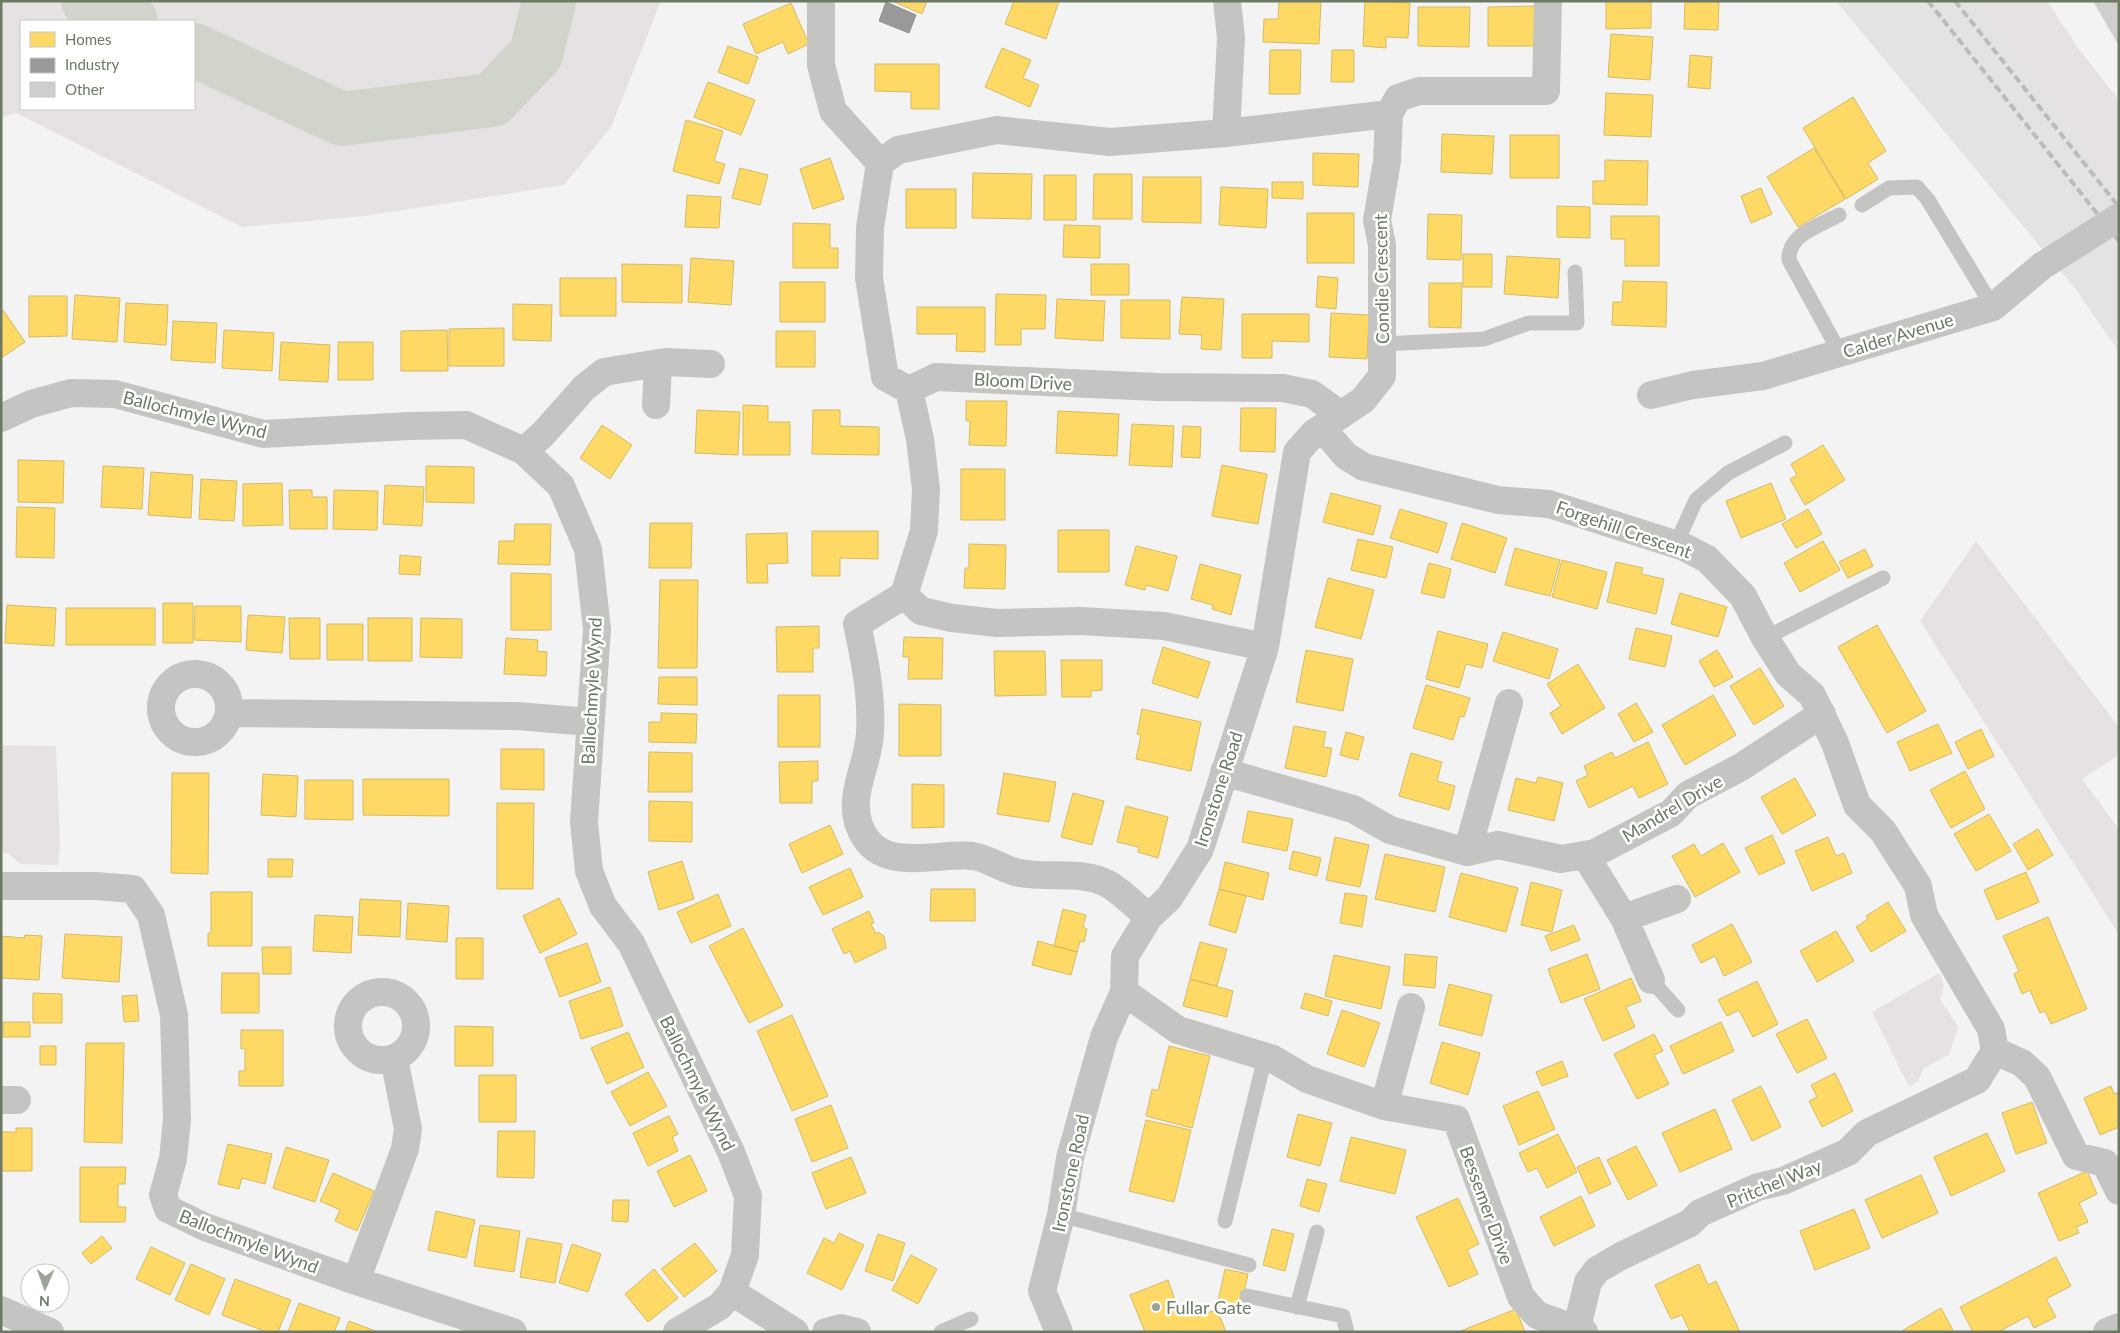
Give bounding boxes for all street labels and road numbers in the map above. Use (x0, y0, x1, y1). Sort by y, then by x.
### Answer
street label: Condie Crescent (1369, 213, 1393, 344)
street label: Calder Avenue (1840, 308, 1956, 362)
street label: Bloom Drive (973, 367, 1073, 395)
street label: Ballochmyle Wynd (121, 385, 269, 443)
street label: Forgehill Crescent (1553, 495, 1695, 563)
street label: Ballochmyle Wynd (576, 617, 606, 765)
street label: Ironstone Road (1189, 729, 1247, 849)
street label: Mandrel Drive (1618, 769, 1726, 847)
street label: Ballochmyle Wynd (656, 1012, 740, 1154)
street label: Ironstone Road (1047, 1112, 1093, 1234)
street label: Bessemer Drive (1455, 1143, 1519, 1267)
street label: Pritchel Way (1723, 1154, 1825, 1212)
street label: Ballochmyle Wynd (176, 1204, 322, 1278)

